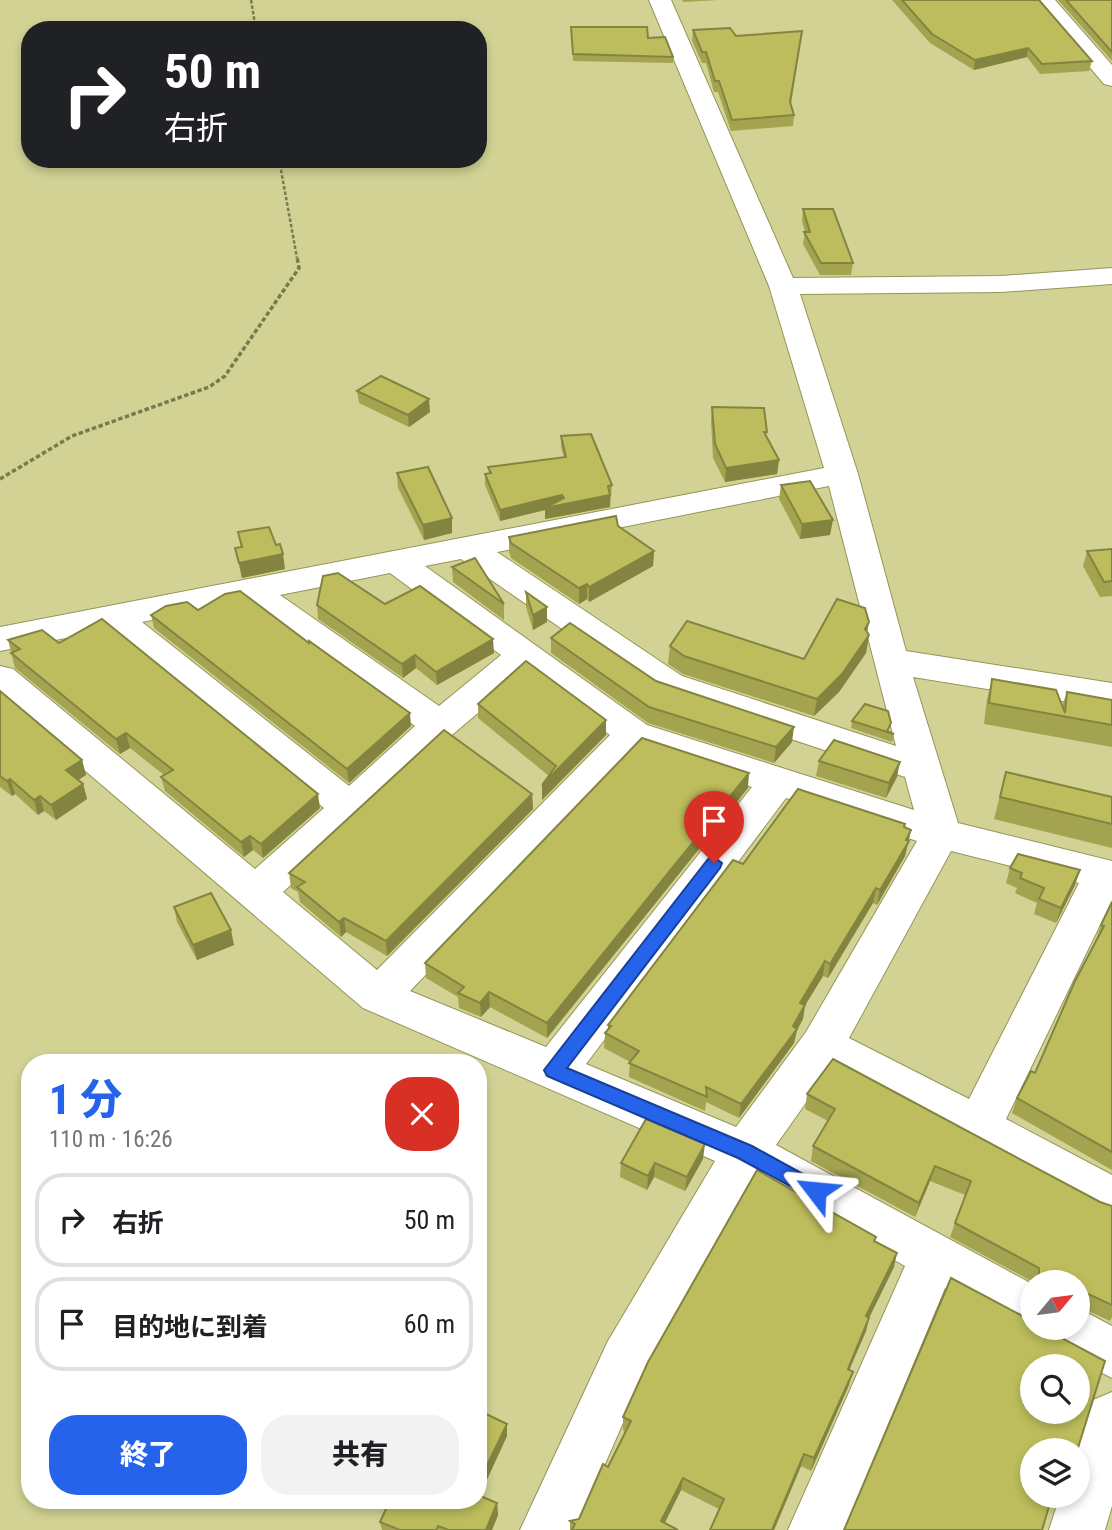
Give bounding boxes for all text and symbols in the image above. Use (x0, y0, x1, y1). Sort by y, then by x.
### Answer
text: 50 m (164, 43, 261, 100)
icon: right (49, 49, 140, 140)
text: 右折 (164, 109, 228, 147)
pin (684, 791, 744, 863)
icon: arrive (695, 802, 733, 840)
text: 1 分 (49, 1075, 122, 1124)
button: close (385, 1077, 459, 1151)
text: 110 m · 16:26 (49, 1126, 173, 1153)
position arrow (779, 1154, 853, 1228)
icon: right (53, 1201, 91, 1239)
text: 50 m (404, 1205, 455, 1235)
text: 右折 (112, 1208, 164, 1238)
north arrow (1020, 1270, 1090, 1340)
map controls (1020, 1270, 1090, 1508)
icon: arrive (53, 1305, 91, 1343)
text: 60 m (404, 1309, 455, 1339)
text: 目的地に到着 (112, 1312, 268, 1342)
button: search (1020, 1354, 1090, 1424)
button: 終了 (49, 1415, 247, 1495)
button: 共有 (261, 1415, 459, 1495)
button: layers (1020, 1438, 1090, 1508)

